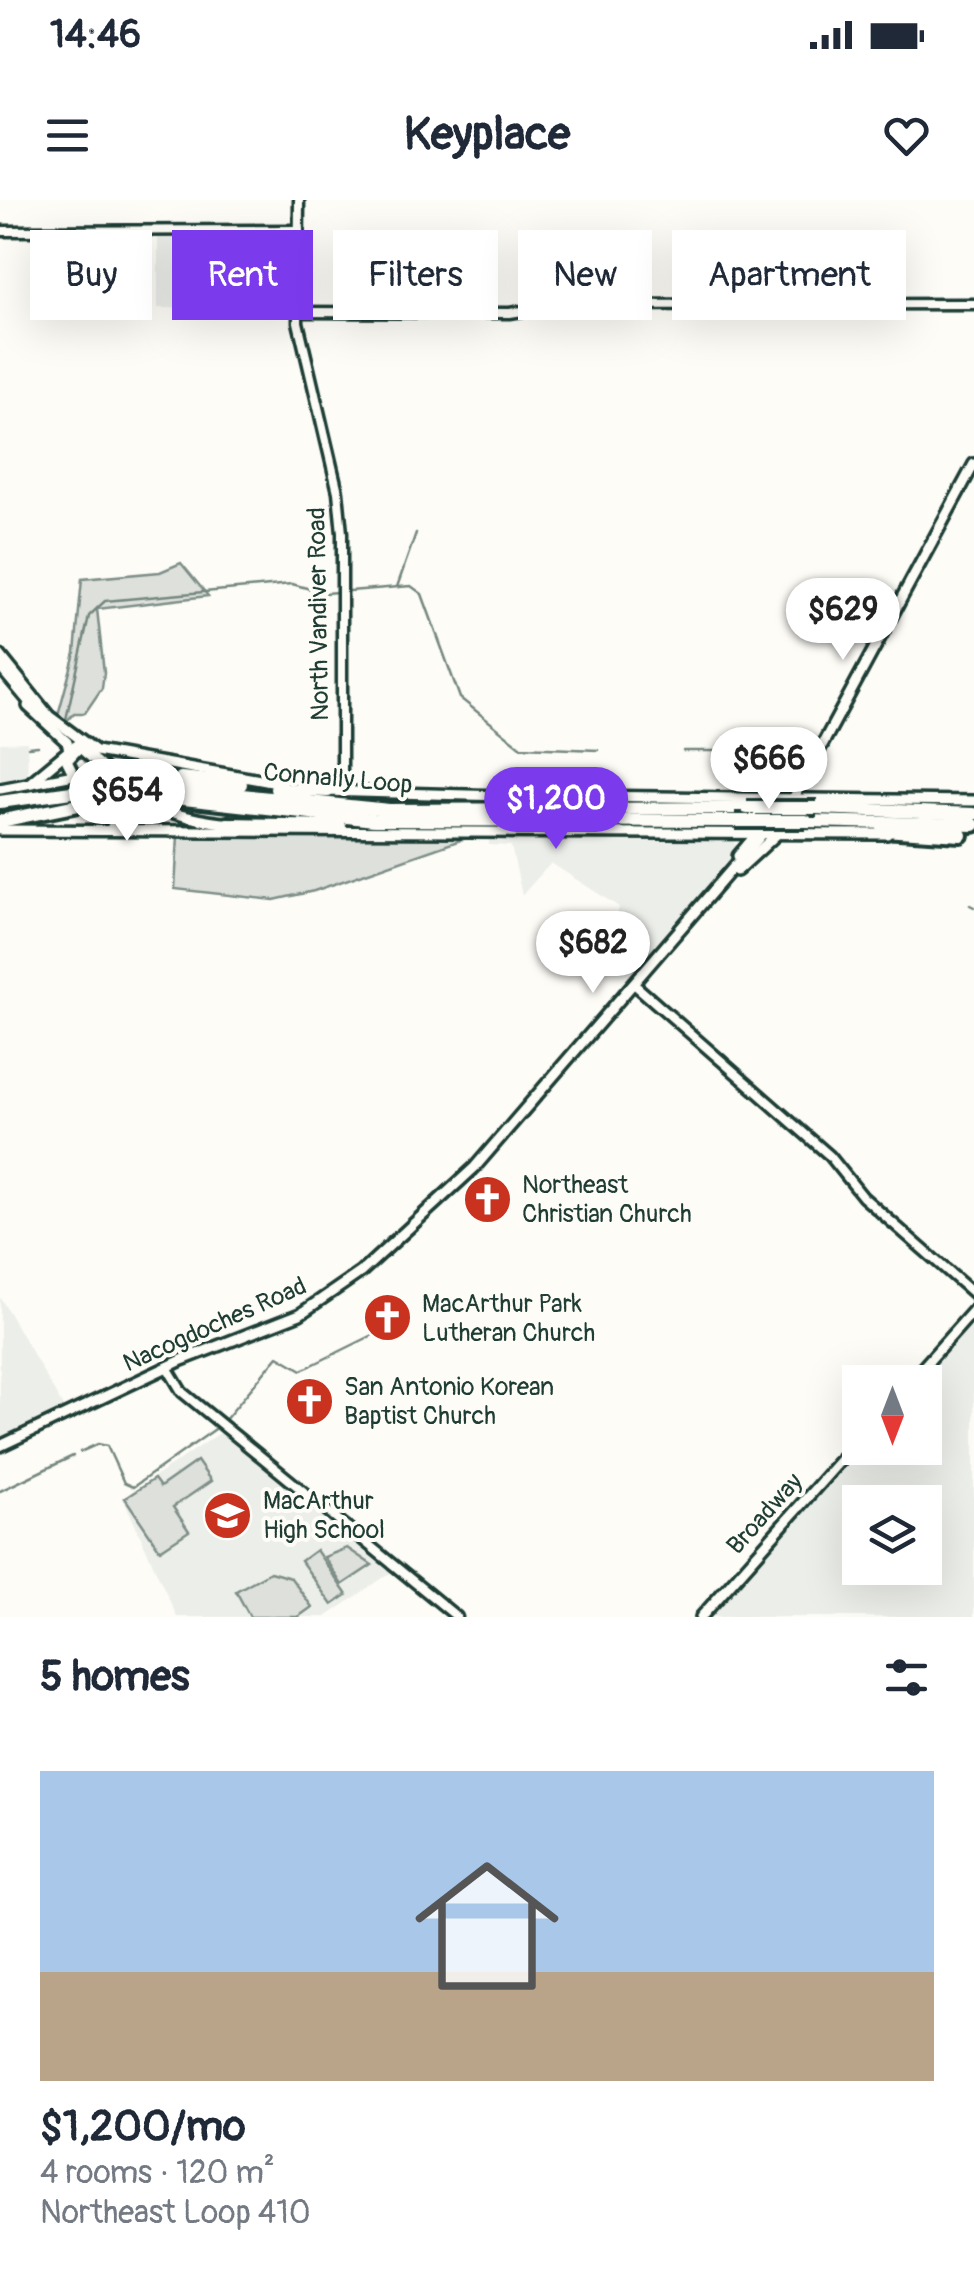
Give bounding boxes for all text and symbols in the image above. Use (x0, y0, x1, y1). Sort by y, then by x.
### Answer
text: 14:46 (50, 11, 141, 59)
text: Keyplace (404, 107, 570, 163)
icon: menu (40, 108, 95, 163)
icon: heart (879, 108, 934, 163)
chip: Buy (30, 230, 152, 320)
chip: Rent (172, 230, 313, 320)
chip: Filters (333, 230, 498, 320)
chip: New (518, 230, 652, 320)
chip: Apartment (672, 230, 906, 320)
street label: North Vandiver Road (302, 507, 336, 721)
pin: $629 (784, 578, 902, 663)
text: $629 (808, 590, 878, 630)
pin: $666 (710, 727, 828, 812)
text: $666 (732, 739, 806, 779)
street label: Connally Loop (262, 757, 414, 801)
pin: $654 (68, 759, 186, 844)
pin: $1,200 (475, 767, 637, 852)
text: $654 (91, 771, 163, 811)
text: $1,200 (506, 779, 606, 819)
pin: $682 (534, 911, 652, 996)
text: $682 (558, 923, 628, 963)
place label: Northeast Christian Church (522, 1170, 692, 1230)
church icon: Northeast Christian Church (461, 1173, 513, 1225)
street label: Nacogdoches Road (118, 1271, 312, 1379)
place label: MacArthur Park Lutheran Church (422, 1289, 595, 1349)
church icon: MacArthur Park Lutheran Church (361, 1292, 413, 1344)
north arrow (842, 1365, 942, 1465)
map controls (842, 1365, 942, 1585)
place label: San Antonio Korean Baptist Church (344, 1372, 554, 1432)
church icon: San Antonio Korean Baptist Church (283, 1375, 335, 1427)
street label: Broadway (720, 1467, 810, 1561)
button: layers (842, 1485, 942, 1585)
place label: MacArthur High School (263, 1486, 385, 1546)
school or university icon: MacArthur High School (202, 1489, 254, 1541)
icon: filters (879, 1650, 934, 1705)
text: 5 homes (40, 1651, 190, 1703)
icon: home (397, 1836, 577, 2016)
text: $1,200/mo (40, 2101, 246, 2153)
text: 4 rooms · 120 m² (40, 2153, 275, 2193)
text: Northeast Loop 410 (40, 2193, 311, 2233)

